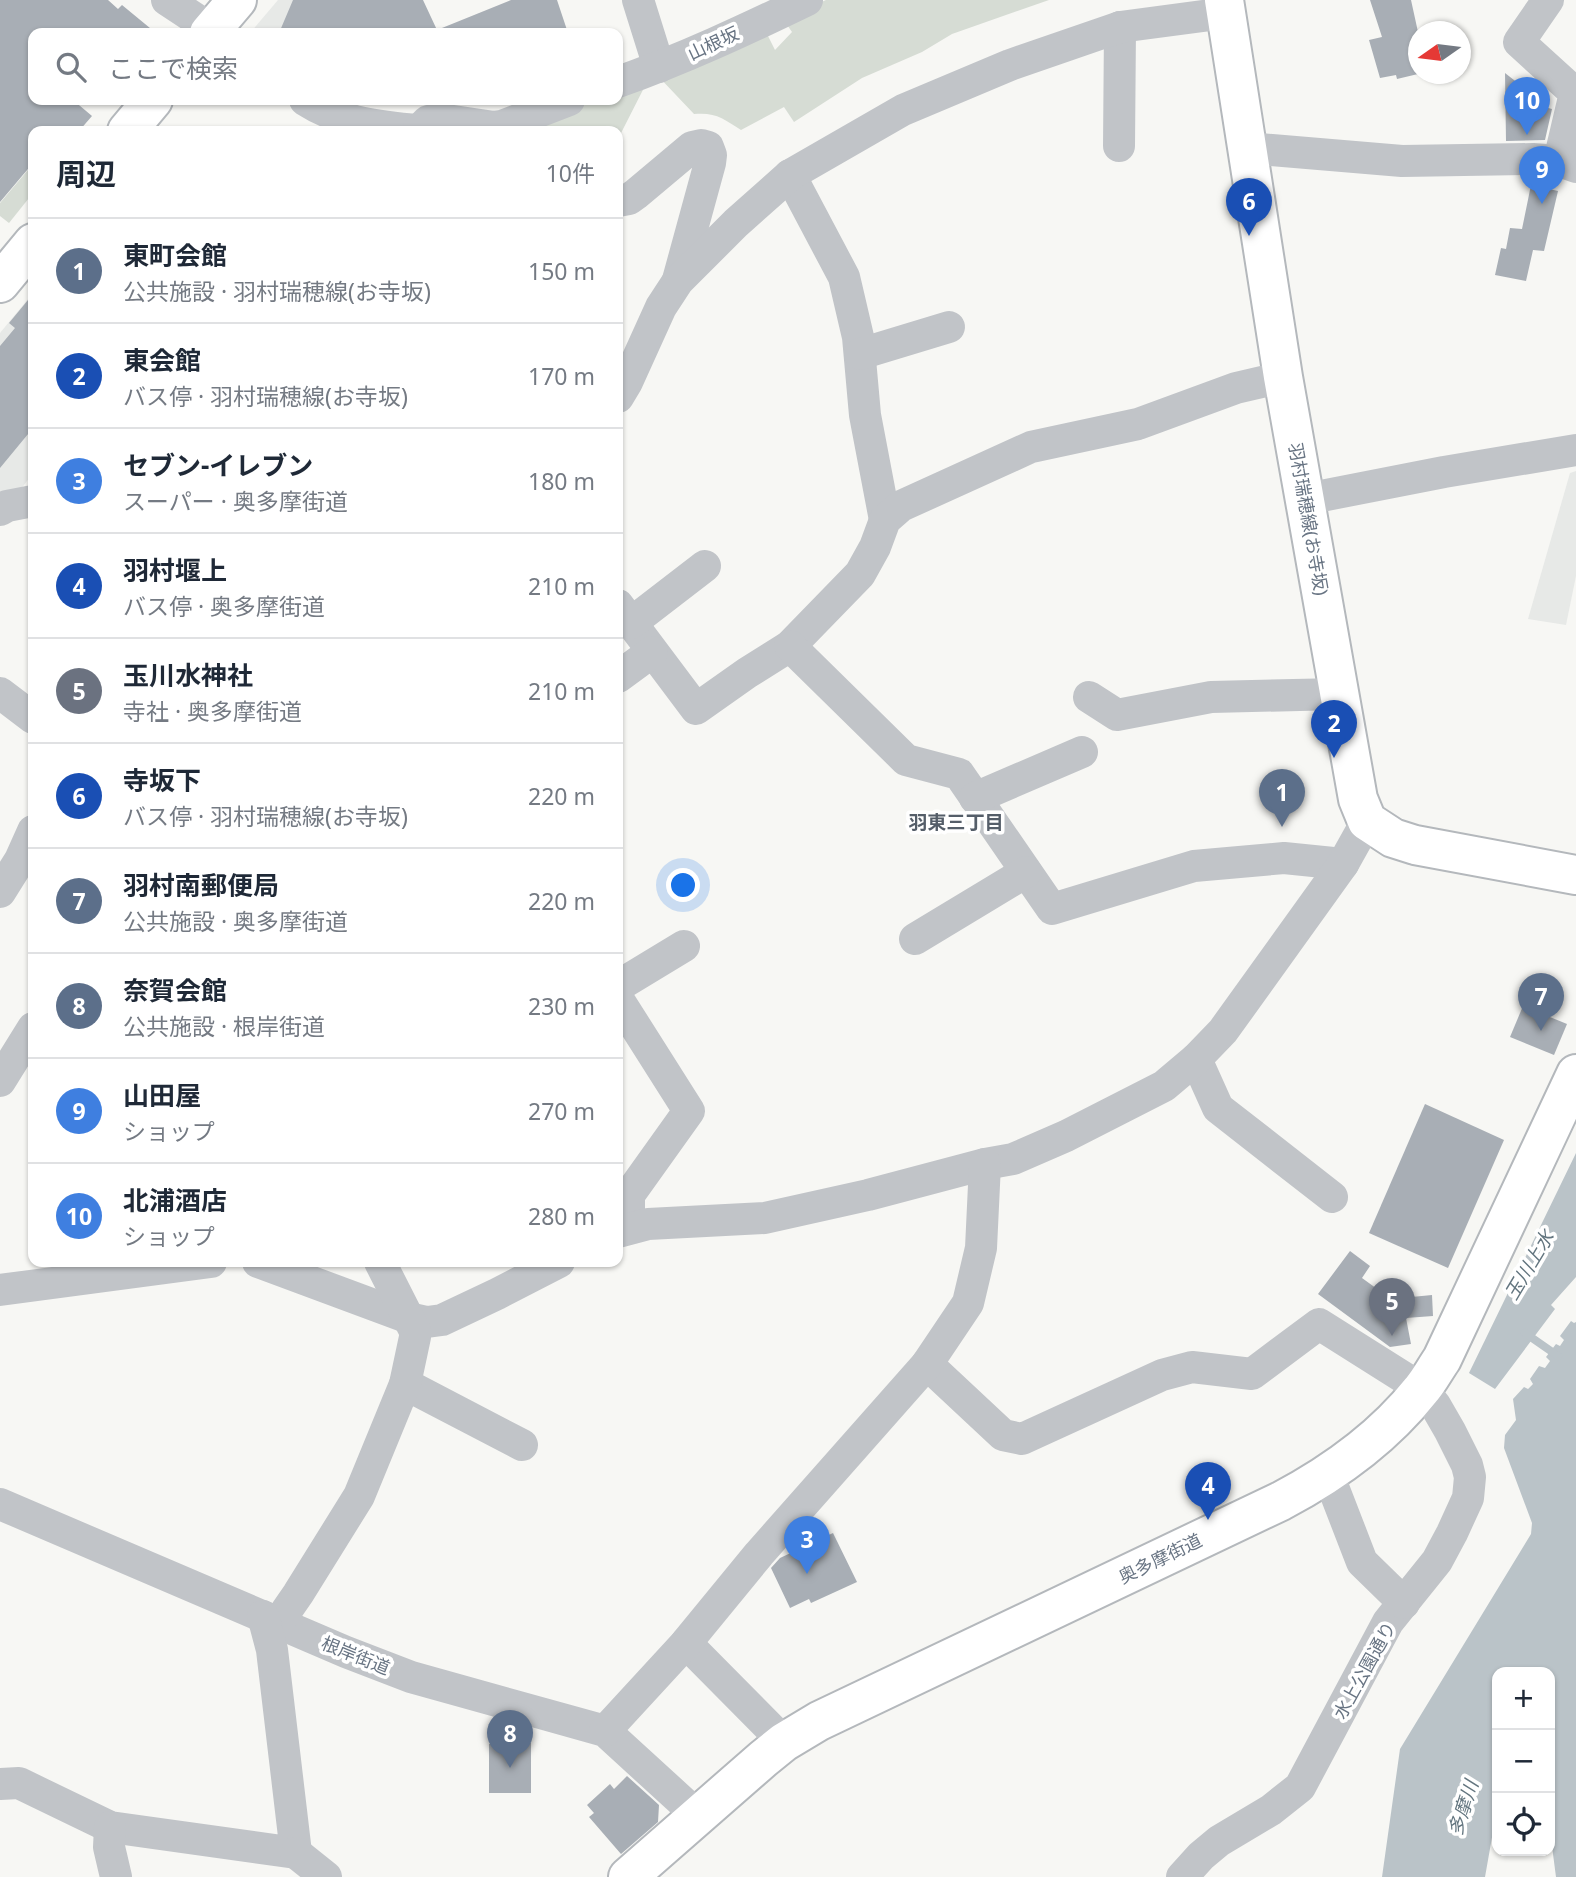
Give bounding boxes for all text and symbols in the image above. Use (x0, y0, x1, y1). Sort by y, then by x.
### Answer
street label: 山根坂 (683, 21, 743, 65)
north arrow (1408, 21, 1471, 84)
search box (28, 28, 623, 105)
icon: search (52, 48, 90, 86)
text: ここで検索 (108, 50, 238, 86)
pin: 10 (1504, 77, 1550, 135)
pin: 9 (1519, 146, 1565, 204)
text: 周辺 (56, 153, 116, 194)
text: 10件 (546, 157, 595, 189)
pin: 6 (1226, 178, 1272, 236)
text: 東町会館 (123, 237, 227, 273)
text: 1 (72, 255, 86, 287)
text: 150 m (528, 255, 595, 287)
text: 公共施設 · 羽村瑞穂線(お寺坂) (123, 275, 431, 307)
text: 東会館 (123, 342, 201, 378)
text: 2 (72, 360, 86, 392)
text: 170 m (528, 360, 595, 392)
text: バス停 · 羽村瑞穂線(お寺坂) (123, 380, 408, 412)
street label: 羽村瑞穂線(お寺坂) (1284, 441, 1334, 597)
text: セブン-イレブン (123, 447, 313, 483)
text: 3 (72, 465, 86, 497)
text: 180 m (528, 465, 595, 497)
text: スーパー · 奥多摩街道 (123, 485, 348, 517)
text: 羽村堰上 (123, 552, 227, 588)
text: 4 (72, 570, 86, 602)
text: 210 m (528, 570, 595, 602)
text: バス停 · 奥多摩街道 (123, 590, 325, 622)
text: 玉川水神社 (123, 657, 253, 693)
text: 5 (72, 675, 86, 707)
text: 210 m (528, 675, 595, 707)
text: 寺社 · 奥多摩街道 (123, 695, 302, 727)
pin: 2 (1311, 700, 1357, 758)
text: 寺坂下 (123, 762, 201, 798)
pin: 1 (1259, 769, 1305, 827)
text: 6 (72, 780, 86, 812)
text: 220 m (528, 780, 595, 812)
text: バス停 · 羽村瑞穂線(お寺坂) (123, 800, 408, 832)
district label: 羽東三丁目 (908, 809, 1004, 835)
text: 羽村南郵便局 (123, 867, 279, 903)
your location (666, 868, 700, 902)
text: 7 (72, 885, 86, 917)
text: 220 m (528, 885, 595, 917)
text: 公共施設 · 奥多摩街道 (123, 905, 348, 937)
text: 奈賀会館 (123, 972, 227, 1008)
pin: 7 (1518, 973, 1564, 1031)
text: 8 (72, 990, 86, 1022)
text: 230 m (528, 990, 595, 1022)
text: 公共施設 · 根岸街道 (123, 1010, 325, 1042)
text: 山田屋 (123, 1077, 201, 1113)
text: 9 (72, 1095, 86, 1127)
text: 270 m (528, 1095, 595, 1127)
text: ショップ (123, 1115, 215, 1147)
text: 北浦酒店 (123, 1182, 227, 1218)
text: 10 (66, 1200, 92, 1232)
text: 280 m (528, 1200, 595, 1232)
text: ショップ (123, 1220, 215, 1252)
water label: 玉川上水 (1498, 1224, 1561, 1304)
pin: 5 (1369, 1278, 1415, 1336)
pin: 4 (1185, 1462, 1231, 1520)
pin: 3 (784, 1516, 830, 1574)
street label: 奥多摩街道 (1114, 1527, 1206, 1589)
street label: 水上公園通り (1327, 1617, 1401, 1723)
street label: 根岸街道 (318, 1630, 394, 1680)
map controls (1492, 1667, 1555, 1856)
button: + (1492, 1667, 1555, 1730)
pin: 8 (487, 1710, 533, 1768)
button: − (1492, 1730, 1555, 1793)
water label: 多摩川 (1442, 1775, 1485, 1839)
button: locate (1492, 1793, 1555, 1856)

